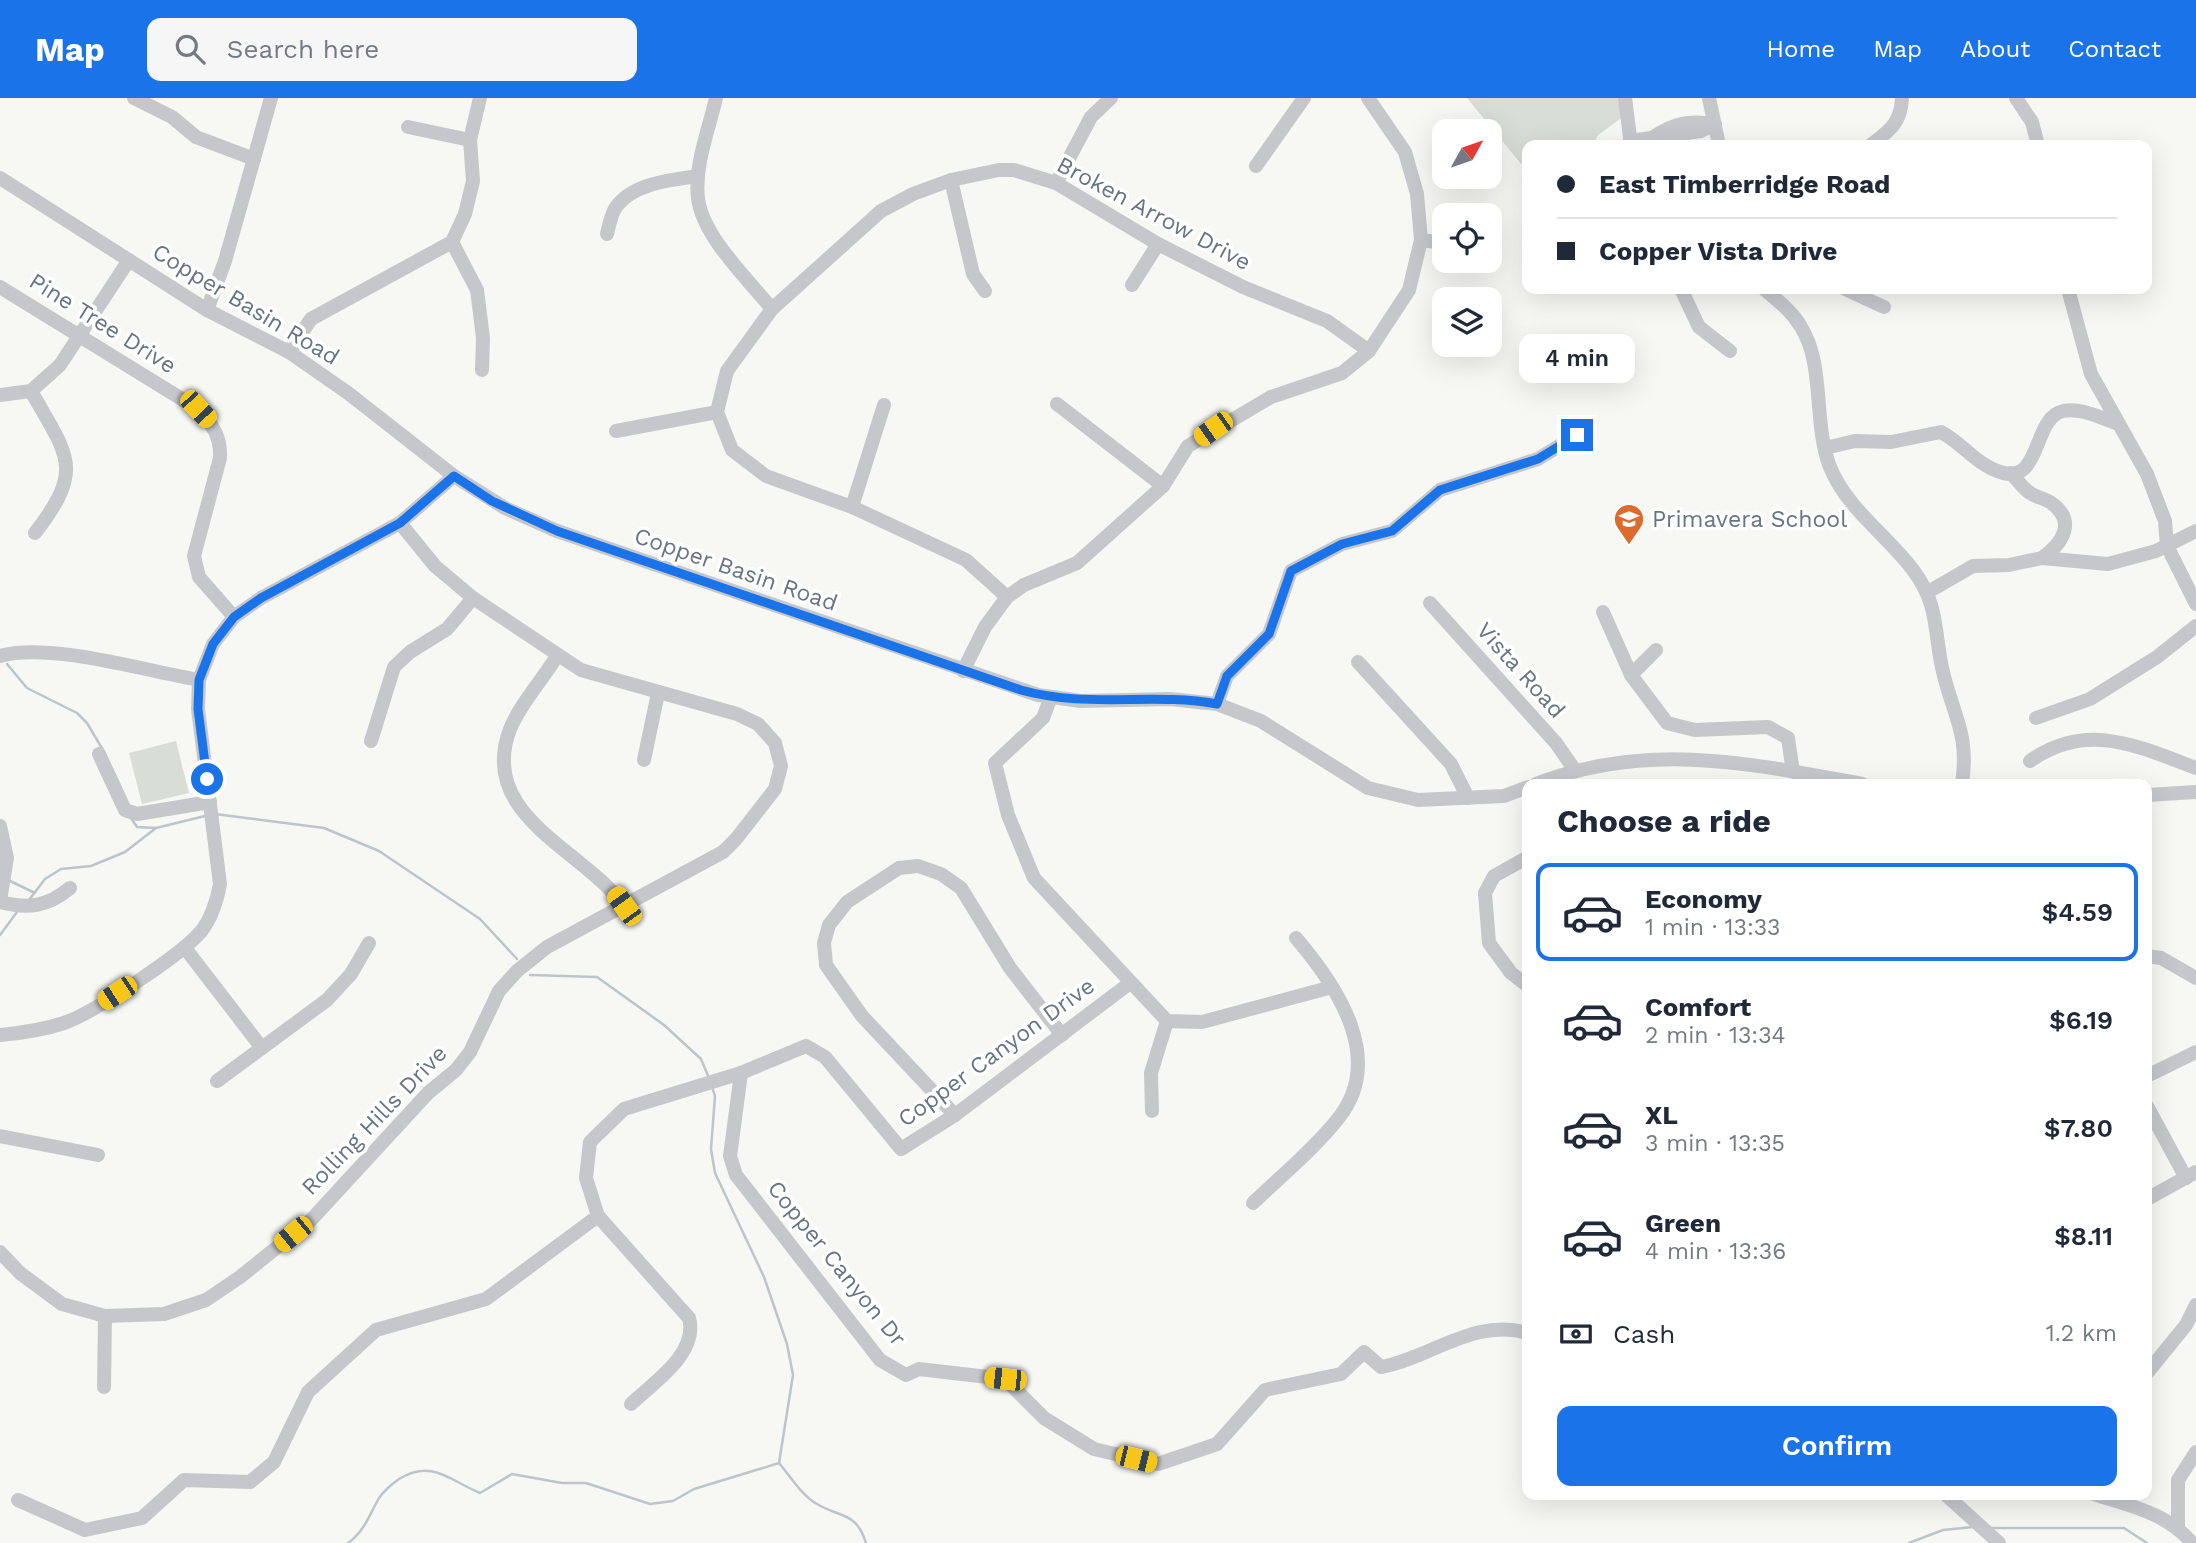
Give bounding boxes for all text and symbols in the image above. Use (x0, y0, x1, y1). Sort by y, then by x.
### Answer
search box (147, 18, 637, 81)
text: Map (35, 30, 105, 69)
icon: search (171, 30, 209, 68)
text: Search here (227, 34, 379, 64)
text: Home (1767, 35, 1835, 63)
text: Map (1873, 35, 1922, 63)
text: About (1960, 35, 2030, 63)
text: Contact (2068, 35, 2161, 63)
north arrow (1432, 119, 1502, 189)
map controls (1432, 119, 1502, 357)
street label: Broken Arrow Drive (1052, 151, 1255, 276)
text: East Timberridge Road (1599, 169, 1890, 199)
button: locate (1432, 203, 1502, 273)
text: Copper Vista Drive (1599, 236, 1837, 266)
street label: Copper Basin Road (148, 238, 344, 371)
street label: Pine Tree Drive (24, 268, 181, 379)
button: layers (1432, 287, 1502, 357)
callout: 4 min (1519, 334, 1635, 382)
text: 4 min (1545, 345, 1609, 372)
car (176, 386, 221, 432)
car (1190, 408, 1237, 450)
route end (1561, 419, 1593, 451)
school or university icon: Primavera School (1612, 502, 1646, 546)
place label: Primavera School (1652, 506, 1847, 533)
street label: Copper Basin Road (631, 522, 841, 617)
street label: Vista Road (1471, 617, 1571, 724)
route start (191, 763, 223, 795)
text: Choose a ride (1557, 802, 1771, 840)
icon: car (1561, 881, 1624, 944)
car (604, 883, 645, 929)
text: Economy (1645, 884, 1762, 914)
text: $4.59 (2042, 897, 2113, 927)
text: 1 min · 13:33 (1645, 914, 1781, 941)
street label: Copper Canyon Drive (893, 972, 1100, 1133)
car (94, 973, 141, 1013)
icon: car (1561, 989, 1624, 1052)
text: Comfort (1645, 992, 1751, 1022)
text: $6.19 (2049, 1005, 2113, 1035)
text: 2 min · 13:34 (1645, 1022, 1786, 1049)
street label: Rolling Hills Drive (296, 1040, 453, 1201)
icon: car (1561, 1097, 1624, 1160)
text: XL (1645, 1100, 1678, 1130)
text: $7.80 (2044, 1113, 2113, 1143)
text: 3 min · 13:35 (1645, 1130, 1785, 1157)
street label: Copper Canyon Dr (762, 1175, 912, 1351)
icon: car (1561, 1205, 1624, 1268)
text: Green (1645, 1208, 1721, 1238)
car (271, 1213, 316, 1255)
text: $8.11 (2054, 1221, 2113, 1251)
text: 4 min · 13:36 (1645, 1238, 1786, 1265)
icon: cash (1557, 1315, 1595, 1353)
text: Cash (1613, 1319, 1675, 1349)
text: 1.2 km (2046, 1320, 2117, 1347)
car (984, 1366, 1027, 1392)
button: Confirm (1557, 1406, 2117, 1486)
car (1114, 1444, 1159, 1474)

